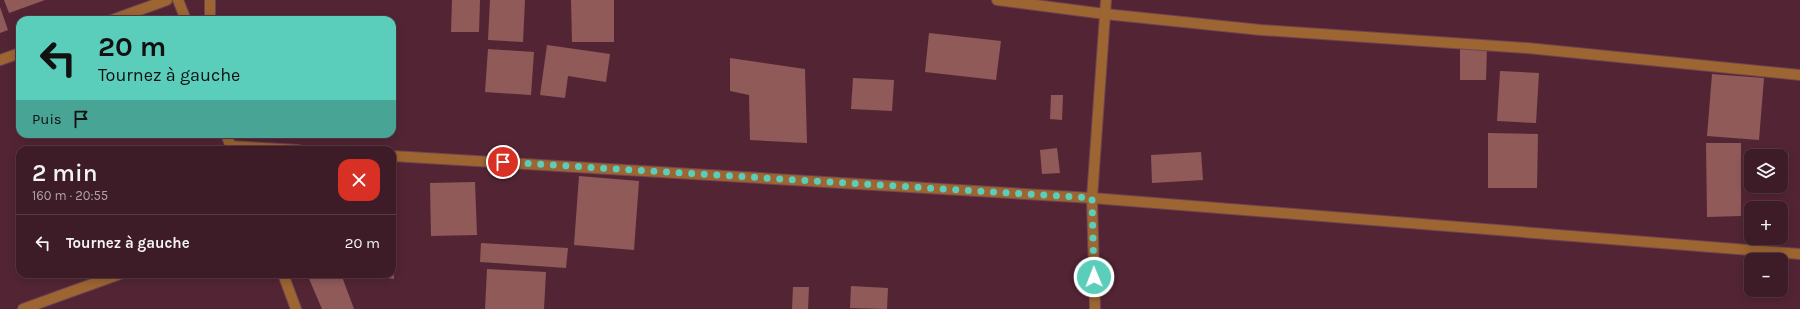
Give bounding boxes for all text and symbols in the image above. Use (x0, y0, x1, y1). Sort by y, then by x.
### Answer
text: 20 m (98, 30, 166, 63)
icon: left (32, 32, 84, 84)
text: Tournez à gauche (98, 64, 240, 86)
icon: arrive (70, 108, 92, 130)
text: Puis (32, 110, 62, 128)
pin (486, 145, 520, 179)
map controls (1744, 149, 1788, 297)
button: layers (1744, 149, 1788, 193)
icon: arrive (492, 151, 514, 173)
text: 2 min (32, 159, 98, 187)
button: close (338, 159, 380, 201)
text: 160 m · 20:55 (32, 188, 108, 203)
button: + (1744, 201, 1788, 245)
icon: left (32, 232, 54, 254)
text: Tournez à gauche (66, 234, 190, 252)
text: 20 m (345, 234, 380, 252)
button: − (1744, 253, 1788, 297)
position arrow (1073, 256, 1115, 298)

